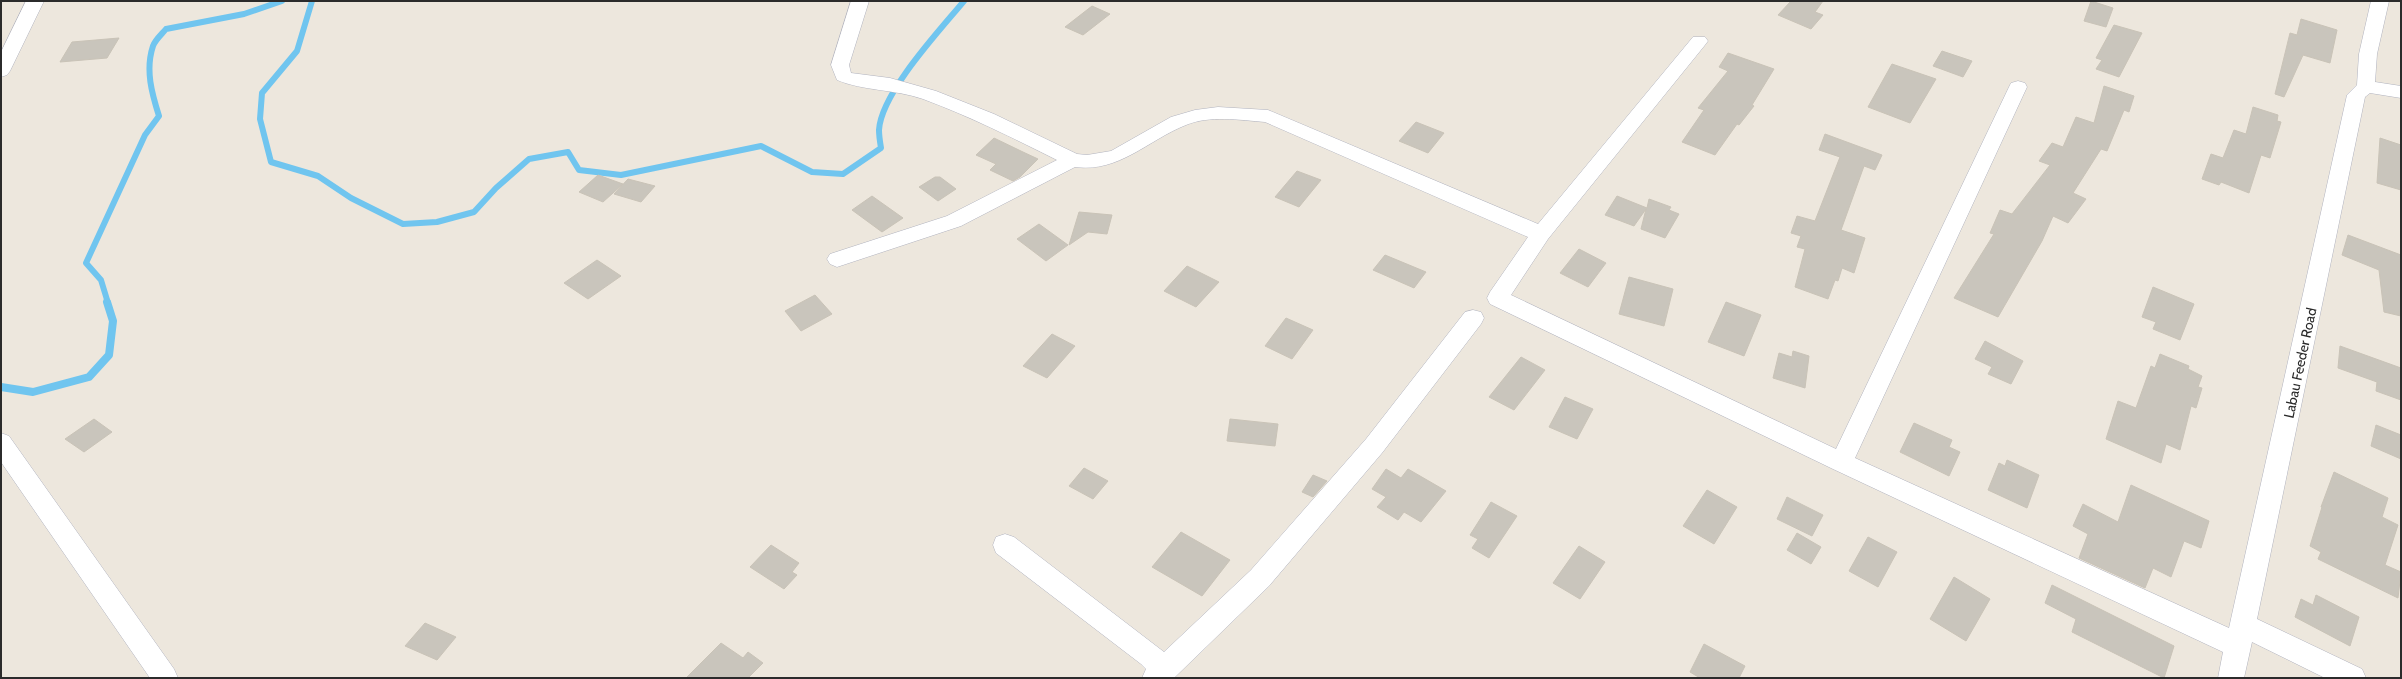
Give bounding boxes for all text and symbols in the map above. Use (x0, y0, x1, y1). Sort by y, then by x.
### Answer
street label: Labau Feeder Road (2279, 306, 2321, 420)

